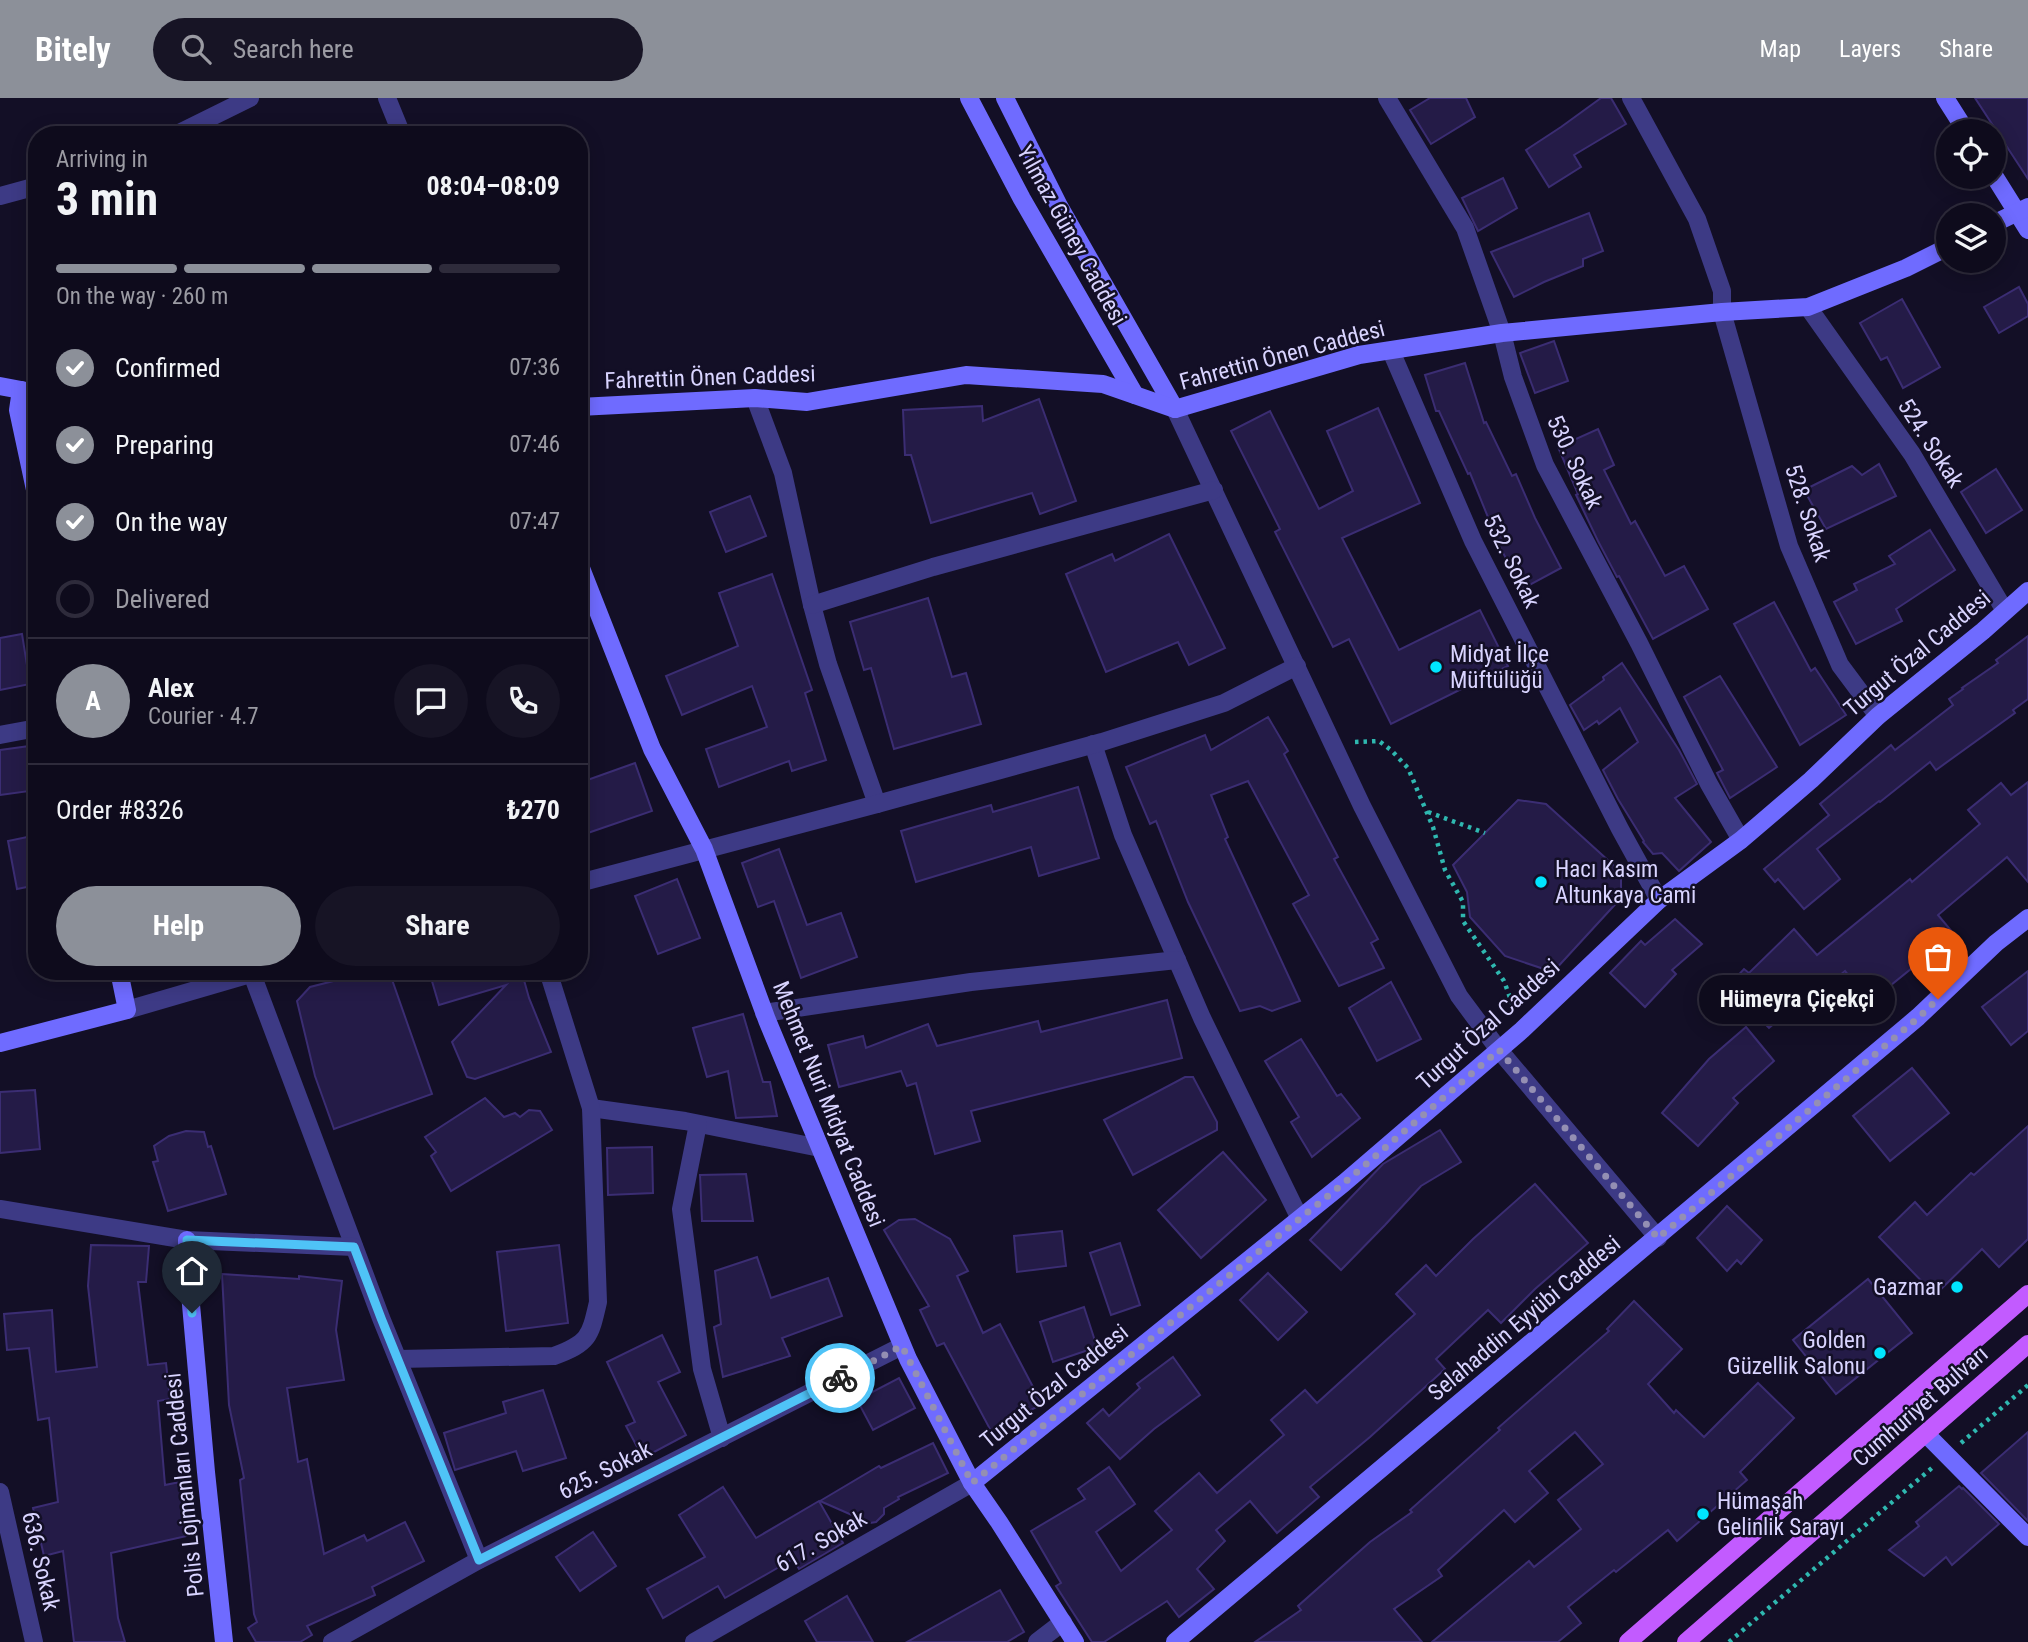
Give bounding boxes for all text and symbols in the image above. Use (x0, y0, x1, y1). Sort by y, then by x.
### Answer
search box (153, 18, 643, 81)
text: Bitely (35, 30, 111, 69)
icon: search (177, 30, 215, 68)
text: Search here (233, 34, 354, 64)
text: Map (1760, 35, 1801, 63)
text: Layers (1839, 35, 1901, 63)
text: Share (1939, 35, 1993, 63)
map controls (1936, 119, 2006, 273)
button: locate (1936, 119, 2006, 189)
street label: Yılmaz Güney Caddesi (1011, 141, 1132, 330)
text: Arriving in (56, 146, 148, 173)
text: 08:04–08:09 (426, 171, 560, 201)
text: 3 min (56, 172, 158, 226)
button: layers (1936, 203, 2006, 273)
text: On the way · 260 m (56, 283, 228, 310)
street label: Fahrettin Önen Caddesi (1176, 314, 1388, 396)
icon: check (56, 349, 94, 387)
text: Confirmed (115, 353, 221, 383)
text: 07:36 (509, 354, 560, 381)
street label: Fahrettin Önen Caddesi (604, 359, 816, 395)
street label: 524. Sokak (1892, 394, 1970, 493)
street label: 530. Sokak (1541, 411, 1608, 514)
icon: check (56, 426, 94, 464)
text: Preparing (115, 430, 214, 460)
text: 07:46 (509, 431, 560, 458)
street label: 528. Sokak (1779, 461, 1836, 566)
icon: check (56, 503, 94, 541)
text: On the way (115, 507, 228, 537)
text: 07:47 (509, 508, 560, 535)
street label: 532. Sokak (1477, 510, 1546, 613)
text: Delivered (115, 584, 210, 614)
street label: Turgut Özal Caddesi (1838, 584, 1996, 722)
place label: Midyat İlçe Müftülüğü (1450, 641, 1549, 694)
marker: Midyat İlçe Müftülüğü (1428, 659, 1444, 675)
button: chat (394, 664, 468, 738)
button: phone (486, 664, 560, 738)
text: Alex (148, 673, 194, 703)
text: A (85, 686, 101, 716)
text: Courier · 4.7 (148, 703, 259, 730)
text: Order #8326 (56, 795, 184, 825)
text: ₺270 (507, 795, 560, 825)
place label: Hacı Kasım Altunkaya Cami (1555, 856, 1696, 909)
marker: Hacı Kasım Altunkaya Cami (1533, 874, 1549, 890)
button: Help (56, 886, 301, 966)
button: Share (315, 886, 560, 966)
pin (1908, 927, 1968, 999)
icon: bag (1919, 938, 1957, 976)
street label: Turgut Özal Caddesi (1411, 953, 1565, 1095)
callout: Hümeyra Çiçekçi (1700, 974, 1896, 1024)
street label: Mehmet Nuri Midyat Caddesi (767, 977, 890, 1231)
text: Hümeyra Çiçekçi (1720, 986, 1874, 1013)
street label: Selahaddin Eyyübi Caddesi (1423, 1230, 1626, 1407)
pin (162, 1241, 222, 1313)
icon: home (173, 1252, 211, 1290)
place label: Gazmar (1873, 1274, 1943, 1301)
marker: Gazmar (1949, 1279, 1965, 1295)
street label: Turgut Özal Caddesi (974, 1318, 1134, 1454)
place label: Golden Güzellik Salonu (1727, 1327, 1866, 1380)
street label: Cumhuriyet Bulvarı (1847, 1340, 1993, 1472)
courier (805, 1343, 875, 1413)
marker: Golden Güzellik Salonu (1872, 1345, 1888, 1361)
icon: bike (821, 1359, 859, 1397)
street label: Polis Lojmanları Caddesi (159, 1372, 210, 1598)
street label: 625. Sokak (554, 1435, 657, 1505)
place label: Hümaşah Gelinlik Sarayı (1717, 1488, 1845, 1541)
street label: 617. Sokak (771, 1504, 872, 1578)
marker: Hümaşah Gelinlik Sarayı (1695, 1506, 1711, 1522)
street label: 636. Sokak (16, 1509, 65, 1614)

